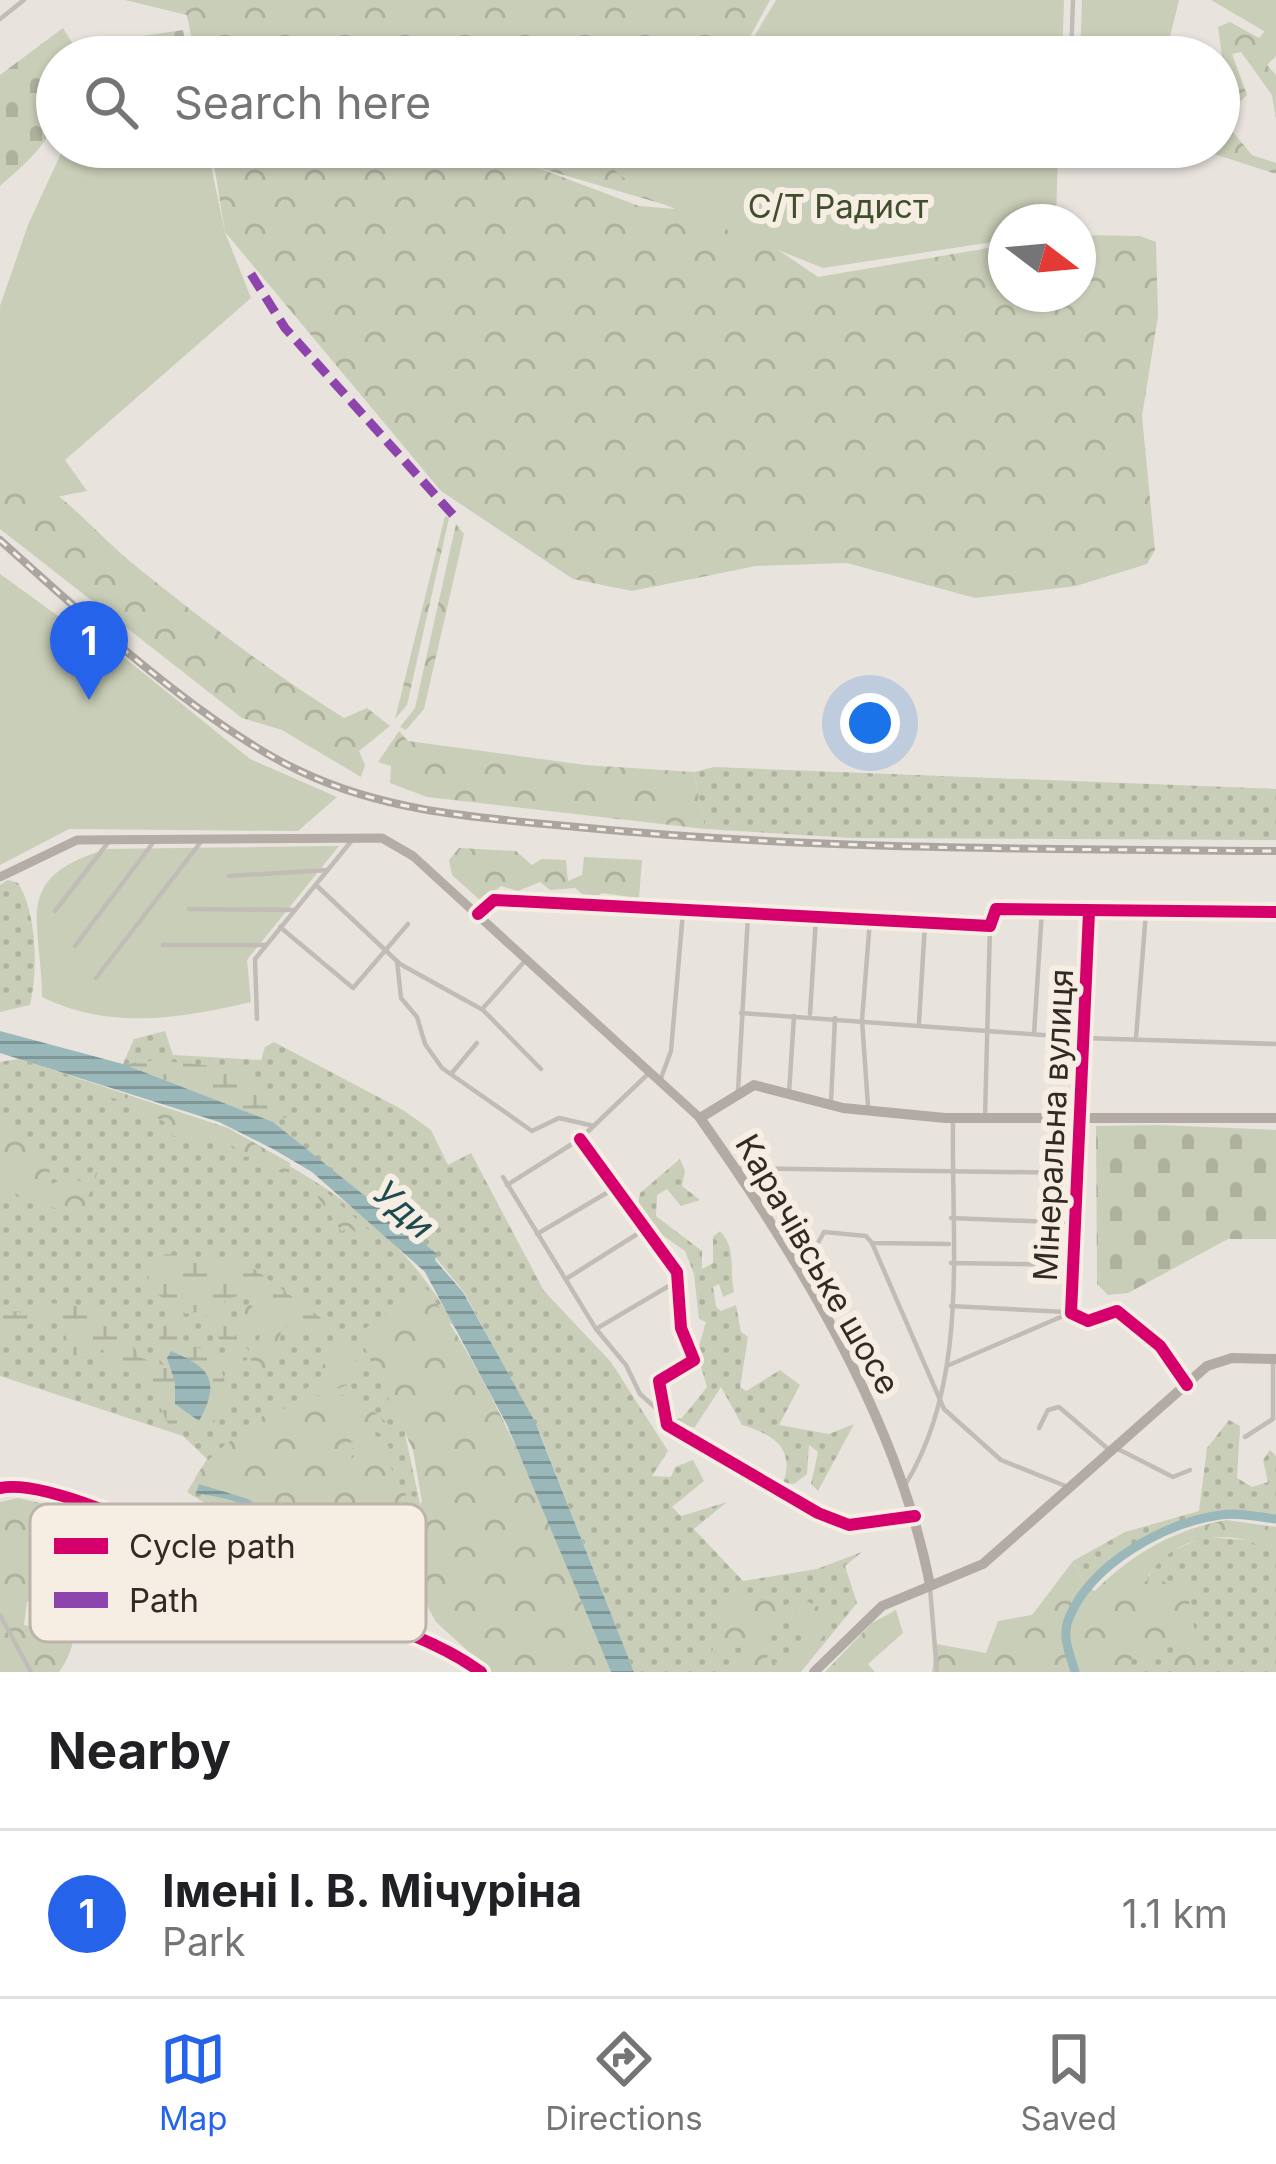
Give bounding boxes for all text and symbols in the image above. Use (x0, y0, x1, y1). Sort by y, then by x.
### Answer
search box (36, 36, 1240, 168)
icon: search (78, 69, 144, 135)
text: Search here (174, 75, 431, 130)
park label: С/Т Радист (748, 186, 929, 226)
north arrow (988, 204, 1096, 312)
pin: 1 (50, 601, 128, 700)
your location (840, 693, 900, 753)
street label: Мінеральна вулиця (1025, 968, 1081, 1282)
street label: Карачівське шосе (727, 1127, 909, 1401)
water label: Уди (365, 1170, 443, 1248)
legend (30, 1504, 426, 1642)
text: Cycle path (129, 1526, 296, 1566)
text: Path (129, 1580, 199, 1620)
text: Nearby (48, 1720, 231, 1781)
text: Імені І. В. Мічуріна (162, 1863, 582, 1918)
text: 1 (79, 1890, 95, 1937)
text: 1.1 km (1122, 1890, 1228, 1937)
text: Park (162, 1918, 246, 1965)
tab: Map (159, 2026, 227, 2138)
tab: Directions (545, 2026, 703, 2138)
tab: Saved (1020, 2026, 1117, 2138)

